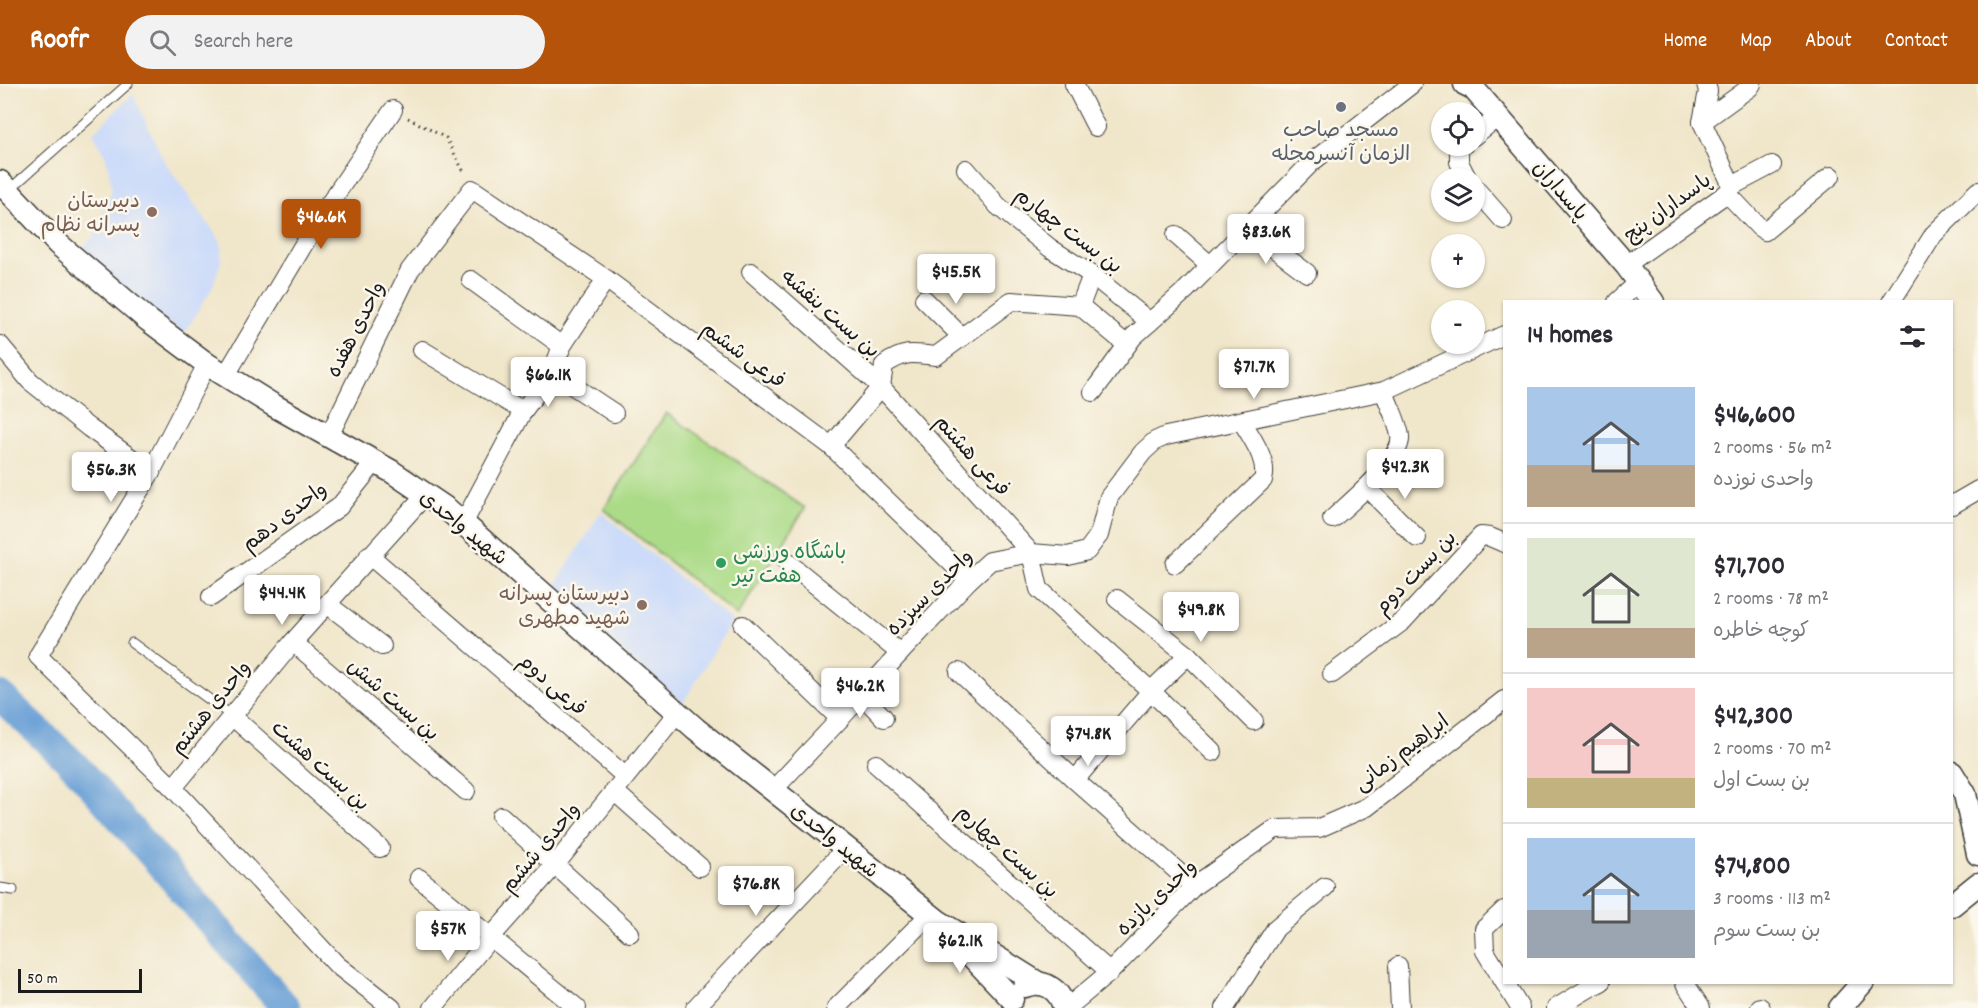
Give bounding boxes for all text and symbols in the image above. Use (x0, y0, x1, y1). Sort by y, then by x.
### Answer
search box (125, 15, 545, 69)
text: Roofr (30, 22, 89, 62)
icon: search (146, 26, 179, 59)
text: Search here (194, 27, 293, 58)
text: Home (1663, 27, 1707, 57)
text: Map (1740, 27, 1772, 57)
text: About (1805, 27, 1852, 57)
text: Contact (1885, 27, 1948, 57)
marker: مسجد صاحب الزمان آنسرمحله (1334, 100, 1348, 114)
map controls (1431, 102, 1485, 354)
button: locate (1431, 102, 1485, 156)
place label: مسجد صاحب الزمان آنسرمحله (1272, 117, 1410, 171)
street label: پاسداران (1524, 155, 1594, 229)
street label: پاسداران پنج (1619, 167, 1719, 252)
button: layers (1431, 168, 1485, 222)
street label: بن بست چهارم (1007, 182, 1127, 283)
place label: دبیرستان پسرانه نظام (40, 188, 140, 242)
pin: $46.6K (272, 199, 370, 250)
text: $46.6K (296, 204, 346, 232)
marker: دبیرستان پسرانه نظام (145, 205, 159, 219)
pin: $83.6K (1217, 214, 1315, 265)
text: $83.6K (1241, 219, 1291, 247)
button: + (1431, 234, 1485, 288)
pin: $45.5K (907, 254, 1005, 305)
text: $45.5K (931, 259, 981, 287)
street label: بن بست بنفشه (773, 264, 885, 367)
street label: واحدی هفده (321, 277, 395, 384)
button: − (1431, 300, 1485, 354)
street label: فرعی ششم (694, 316, 791, 397)
text: 14 homes (1527, 318, 1613, 355)
icon: filters (1896, 320, 1929, 353)
pin: $71.7K (1205, 349, 1303, 400)
text: $71.7K (1233, 354, 1275, 382)
pin: $66.1K (499, 357, 597, 408)
text: $66.1K (525, 362, 571, 390)
text: $46,600 (1713, 398, 1796, 435)
street label: فرعی هشتم (926, 409, 1016, 505)
icon: home (1575, 411, 1647, 483)
text: 2 rooms · 56 m² (1713, 435, 1832, 463)
pin: $42.3K (1356, 449, 1454, 500)
pin: $56.3K (62, 452, 160, 503)
text: $42.3K (1381, 454, 1429, 482)
text: $56.3K (86, 457, 136, 485)
text: واحدی نوزده (1713, 467, 1814, 495)
street label: واحدی دهم (237, 476, 335, 561)
street label: شهید واحدی (411, 484, 513, 574)
street label: بن بست دوم (1369, 525, 1465, 623)
place label: باشگاه ورزشی هفت تیر (731, 539, 846, 593)
street label: واحدی سیزده (881, 544, 982, 645)
text: $71,700 (1713, 549, 1785, 586)
marker: باشگاه ورزشی هفت تیر (714, 556, 728, 570)
icon: home (1575, 562, 1647, 634)
pin: $44.4K (233, 575, 331, 626)
text: $44.4K (258, 580, 306, 608)
place label: دبیرستان پسرانه شهید مطهری (498, 581, 630, 635)
text: 2 rooms · 78 m² (1713, 586, 1829, 614)
pin: $49.8K (1152, 592, 1250, 643)
text: $49.8K (1177, 597, 1225, 625)
marker: دبیرستان پسرانه شهید مطهری (635, 598, 649, 612)
text: كوچه خاطره (1713, 618, 1809, 646)
street label: فرعی دوم (510, 648, 592, 725)
street label: بن بست شش (339, 653, 445, 750)
street label: واحدی هشتم (165, 655, 260, 763)
pin: $46.2K (811, 668, 909, 719)
text: $46.2K (835, 673, 885, 701)
text: $42,300 (1713, 699, 1793, 736)
street label: ابراهیم زمانی (1349, 709, 1457, 800)
icon: home (1575, 712, 1647, 784)
street label: بن بست هشت (263, 715, 375, 820)
pin: $74.8K (1039, 716, 1137, 767)
text: $74.8K (1065, 721, 1111, 749)
text: 2 rooms · 70 m² (1713, 736, 1832, 764)
text: بن بست اول (1713, 768, 1810, 796)
street label: واحدی ششم (495, 797, 589, 901)
street label: شهید واحدی (782, 797, 884, 887)
street label: بن بست چهارم (948, 799, 1064, 907)
text: $74,800 (1713, 849, 1791, 886)
street label: واحدی یازده (1111, 854, 1205, 945)
icon: home (1575, 862, 1647, 934)
pin: $76.8K (707, 866, 805, 917)
text: $76.8K (732, 871, 780, 899)
text: 3 rooms · 113 m² (1713, 886, 1831, 914)
pin: $57K (412, 911, 484, 962)
text: $57K (430, 916, 466, 944)
text: بن بست سوم (1713, 918, 1820, 946)
pin: $62.1K (911, 923, 1009, 974)
text: $62.1K (937, 928, 983, 956)
scale bar (18, 966, 142, 994)
text: 50 m (27, 968, 58, 991)

